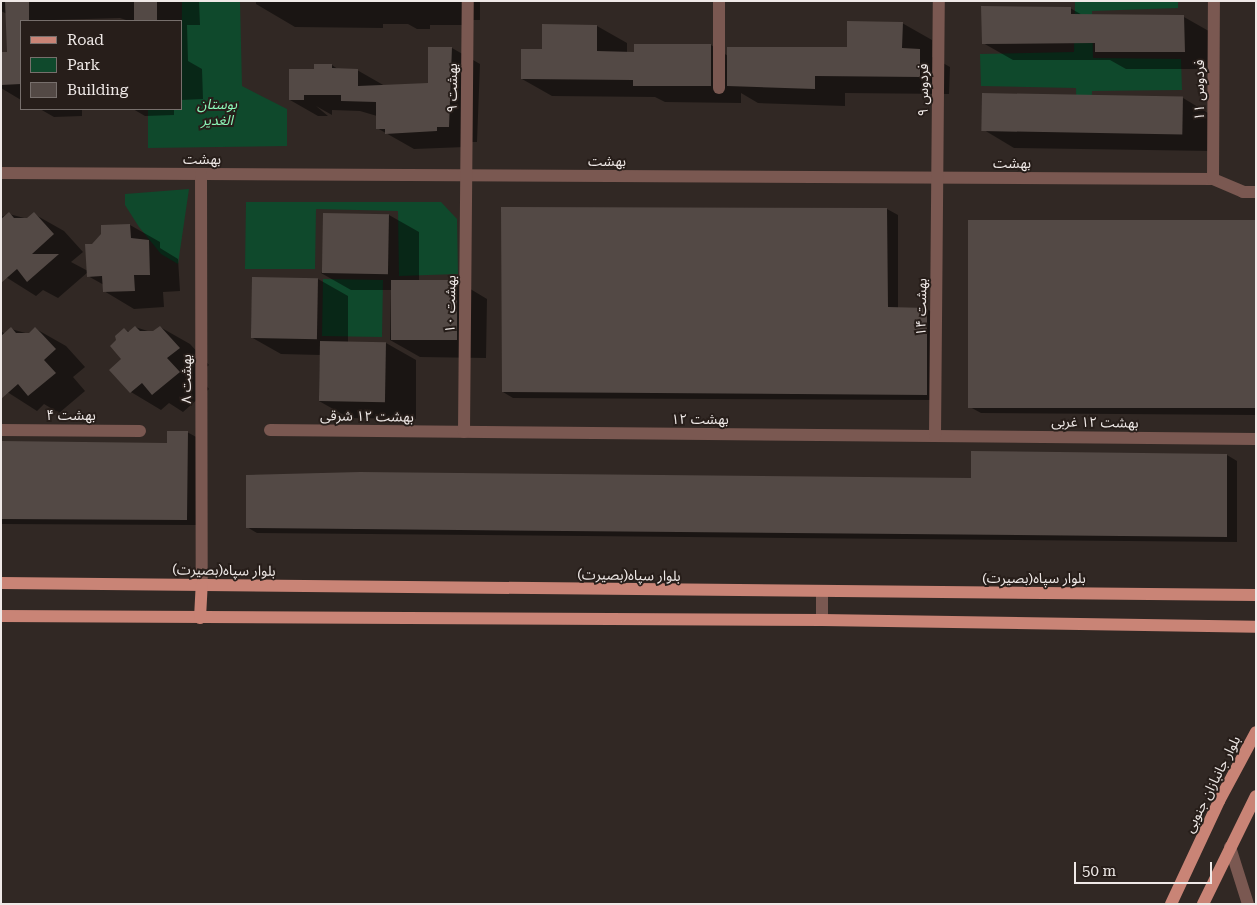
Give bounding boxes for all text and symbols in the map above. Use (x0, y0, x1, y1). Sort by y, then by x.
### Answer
legend (20, 20, 182, 110)
text: Road (67, 31, 104, 49)
text: Park (67, 56, 100, 74)
street label: فردوس ۱۱ (1191, 60, 1207, 120)
street label: بهشت ۹ (444, 63, 460, 113)
street label: فردوس ۹ (915, 64, 931, 116)
text: Building (67, 81, 128, 99)
park label: بوستان الغدیر (197, 96, 237, 128)
street label: بهشت (183, 151, 221, 167)
street label: بهشت (588, 153, 626, 169)
street label: بهشت (993, 155, 1031, 171)
street label: بهشت ۱۰ (441, 275, 459, 333)
street label: بهشت ۱۴ (912, 278, 930, 336)
street label: بهشت ۸ (178, 354, 194, 404)
street label: بهشت ۴ (46, 407, 96, 423)
street label: بهشت ۱۲ شرقی (320, 407, 414, 425)
street label: بهشت ۱۲ (671, 411, 729, 427)
street label: بهشت ۱۲ غربی (1051, 413, 1139, 431)
street label: بلوار سپاه(بصیرت) (172, 561, 276, 579)
street label: بلوار سپاه(بصیرت) (577, 566, 681, 584)
street label: بلوار سپاه(بصیرت) (982, 570, 1086, 586)
street label: بلوار جانبازان جنوبی (1180, 733, 1244, 835)
scale bar (1077, 852, 1214, 884)
text: 50 m (1082, 862, 1116, 880)

